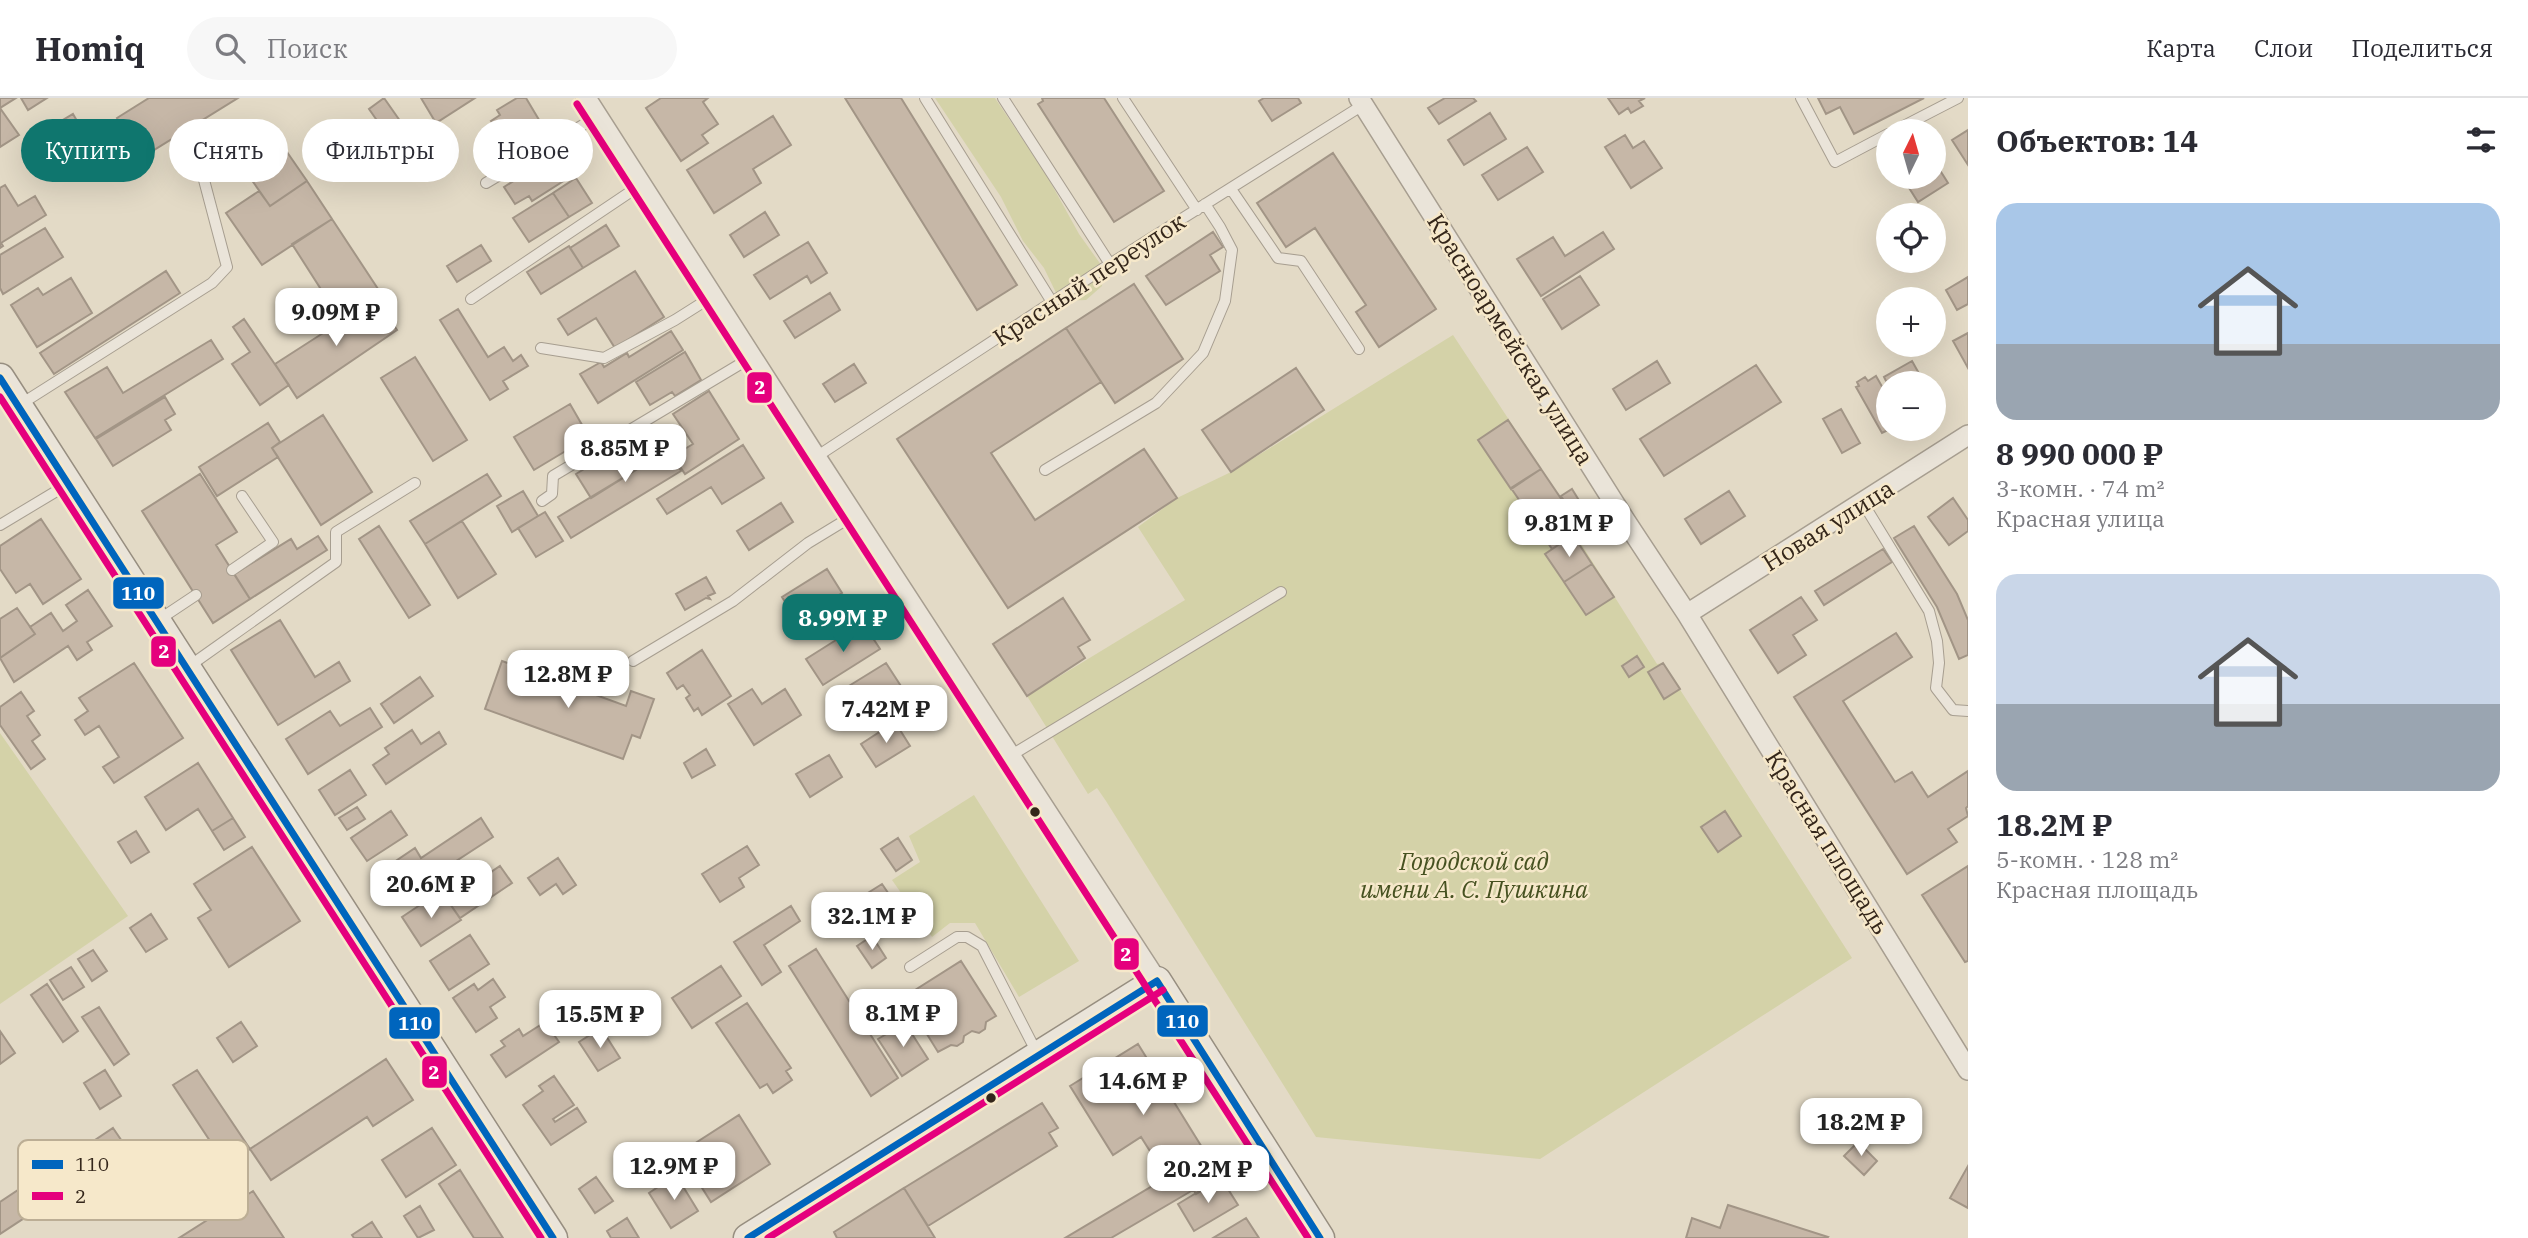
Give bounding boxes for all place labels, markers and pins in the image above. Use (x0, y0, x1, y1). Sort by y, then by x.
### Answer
pin: 9.09M ₽ (271, 288, 401, 348)
pin: 8.85M ₽ (560, 424, 690, 484)
pin: 9.81M ₽ (1504, 500, 1634, 559)
pin: 8.99M ₽ (778, 594, 908, 654)
pin: 12.8M ₽ (503, 650, 633, 710)
pin: 7.42M ₽ (821, 686, 951, 745)
unlabelled marker (1028, 805, 1042, 819)
pin: 20.6M ₽ (366, 860, 496, 920)
pin: 32.1M ₽ (807, 892, 937, 952)
pin: 15.5M ₽ (535, 990, 665, 1050)
pin: 8.1M ₽ (846, 990, 960, 1049)
pin: 14.6M ₽ (1078, 1058, 1208, 1117)
unlabelled marker (984, 1091, 998, 1105)
pin: 18.2M ₽ (1796, 1098, 1926, 1158)
pin: 12.9M ₽ (609, 1142, 739, 1202)
pin: 20.2M ₽ (1143, 1146, 1273, 1205)

